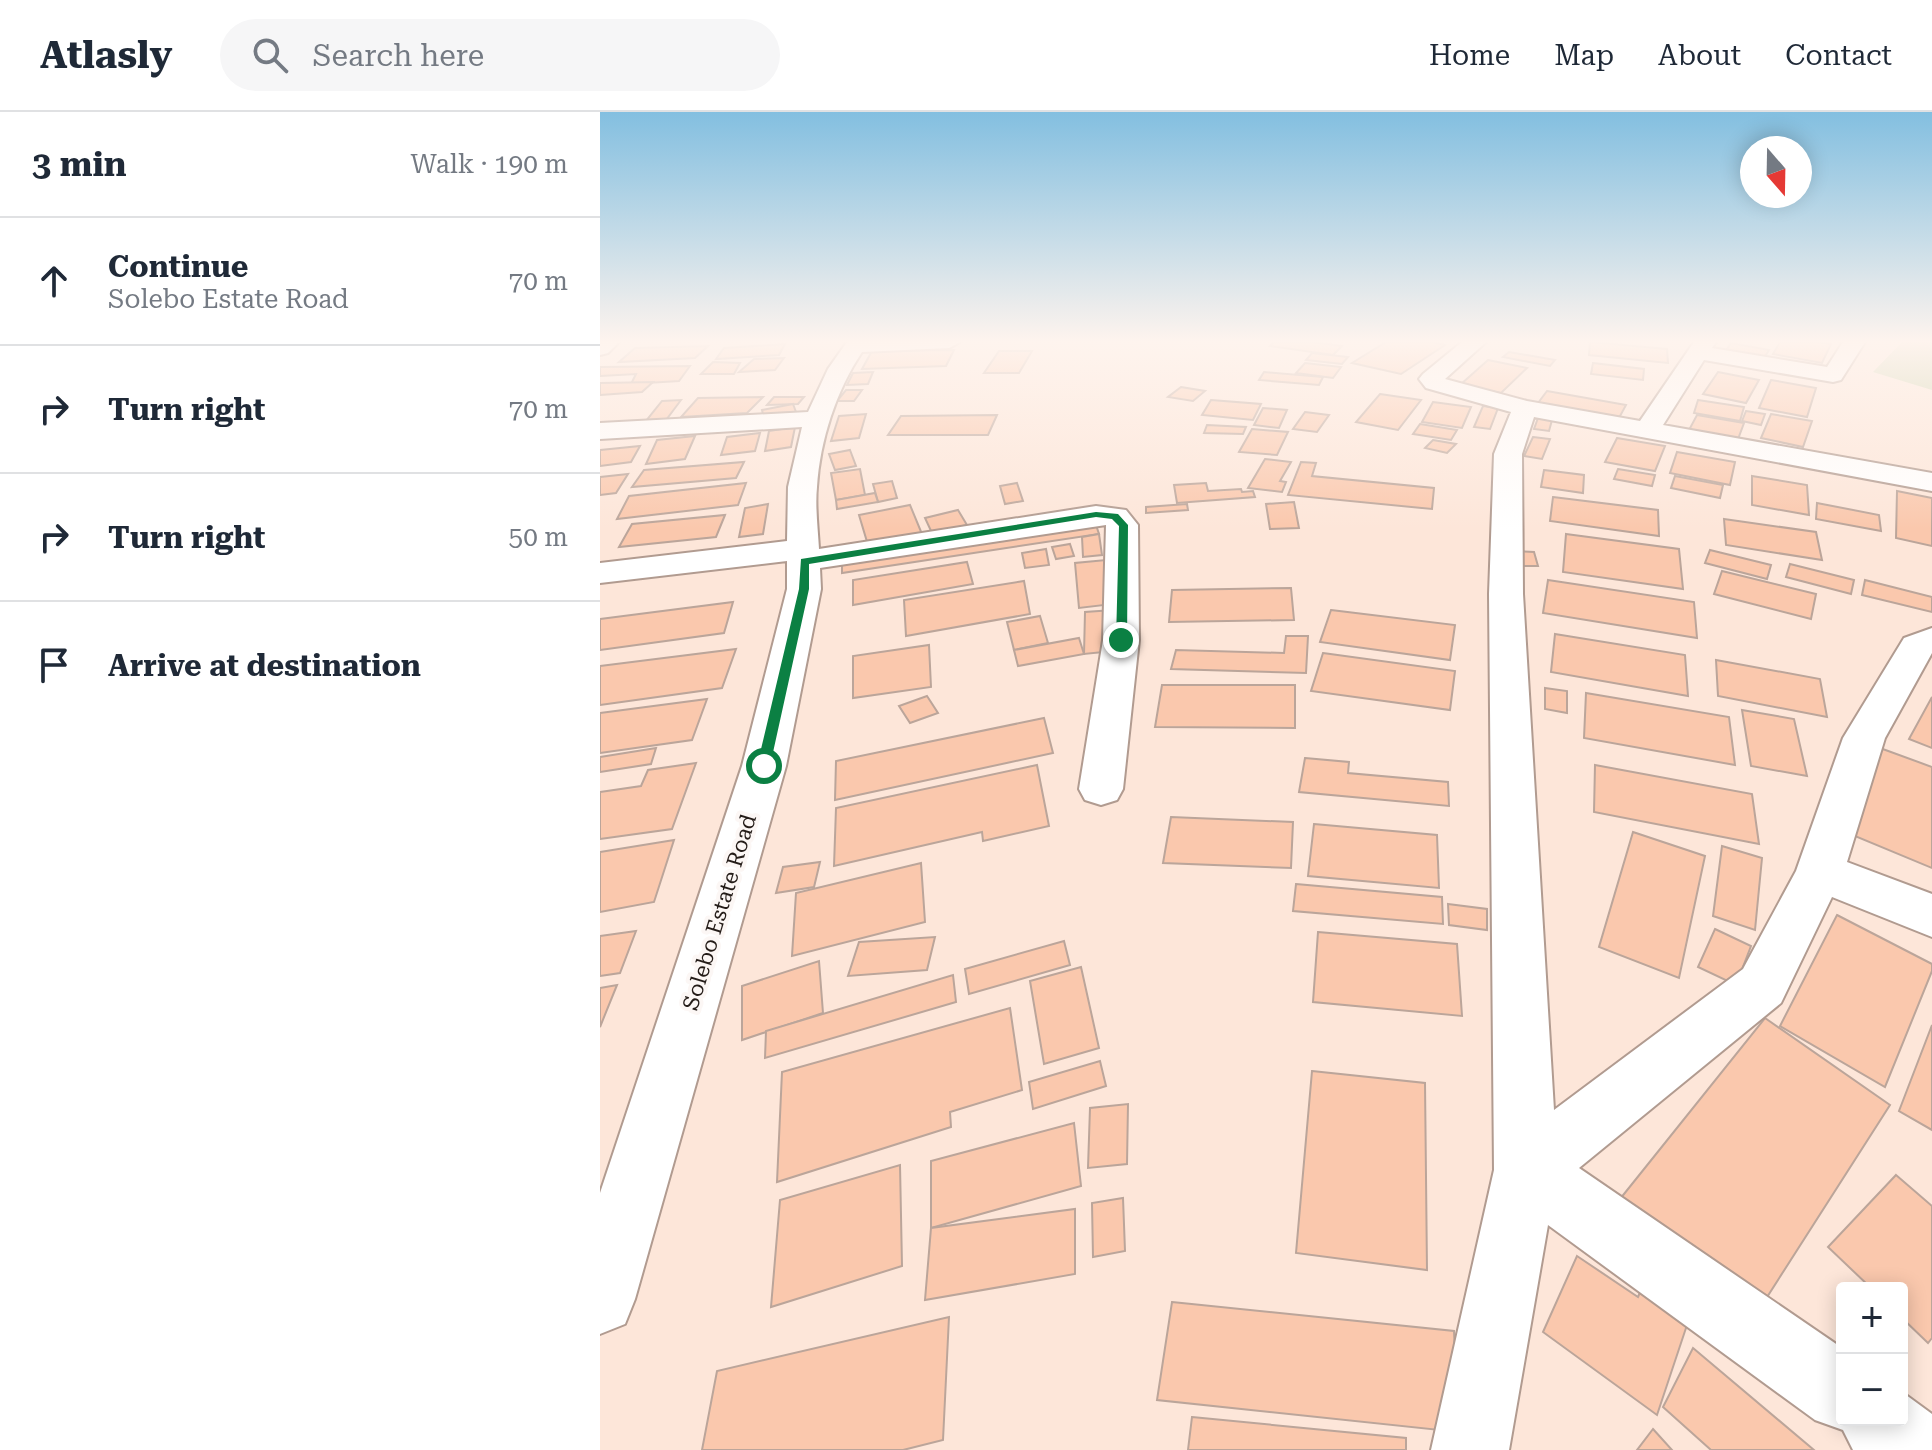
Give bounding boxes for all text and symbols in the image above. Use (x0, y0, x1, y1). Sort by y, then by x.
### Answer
search box (220, 19, 780, 91)
text: Atlasly (40, 33, 172, 77)
icon: search (248, 33, 292, 77)
text: Search here (312, 38, 484, 73)
text: Home (1429, 39, 1510, 72)
text: Map (1554, 39, 1614, 72)
text: About (1658, 39, 1741, 72)
text: Contact (1785, 39, 1892, 72)
north arrow (1740, 136, 1812, 208)
text: 3 min (32, 144, 127, 184)
text: Walk · 190 m (410, 149, 568, 179)
text: Continue (108, 249, 248, 284)
icon: ahead (32, 259, 76, 303)
text: 70 m (509, 266, 568, 296)
text: Solebo Estate Road (108, 284, 349, 314)
icon: right (32, 387, 76, 431)
text: Turn right (108, 392, 265, 427)
text: 70 m (509, 394, 568, 424)
icon: right (32, 515, 76, 559)
text: Turn right (108, 520, 265, 555)
text: 50 m (509, 522, 568, 552)
route end (1103, 622, 1139, 658)
icon: arrive (32, 643, 76, 687)
text: Arrive at destination (108, 648, 421, 683)
route start (746, 748, 782, 784)
street label: Solebo Estate Road (678, 811, 761, 1013)
map controls (1836, 1282, 1908, 1426)
button: + (1836, 1282, 1908, 1354)
button: − (1836, 1354, 1908, 1426)

